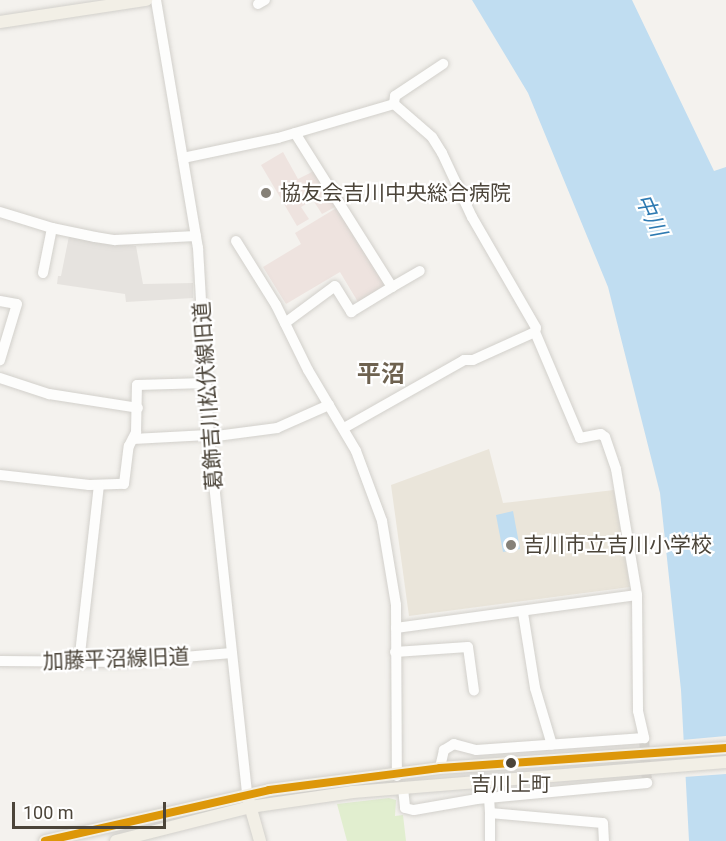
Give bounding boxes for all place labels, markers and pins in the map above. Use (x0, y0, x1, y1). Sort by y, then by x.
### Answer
place label: 協友会吉川中央総合病院 (280, 180, 511, 206)
marker: 協友会吉川中央総合病院 (257, 184, 275, 202)
place label: 吉川市立吉川小学校 (523, 532, 712, 558)
marker: 吉川市立吉川小学校 (504, 538, 518, 552)
marker: 吉川上町 (505, 757, 517, 769)
place label: 吉川上町 (471, 772, 551, 796)

